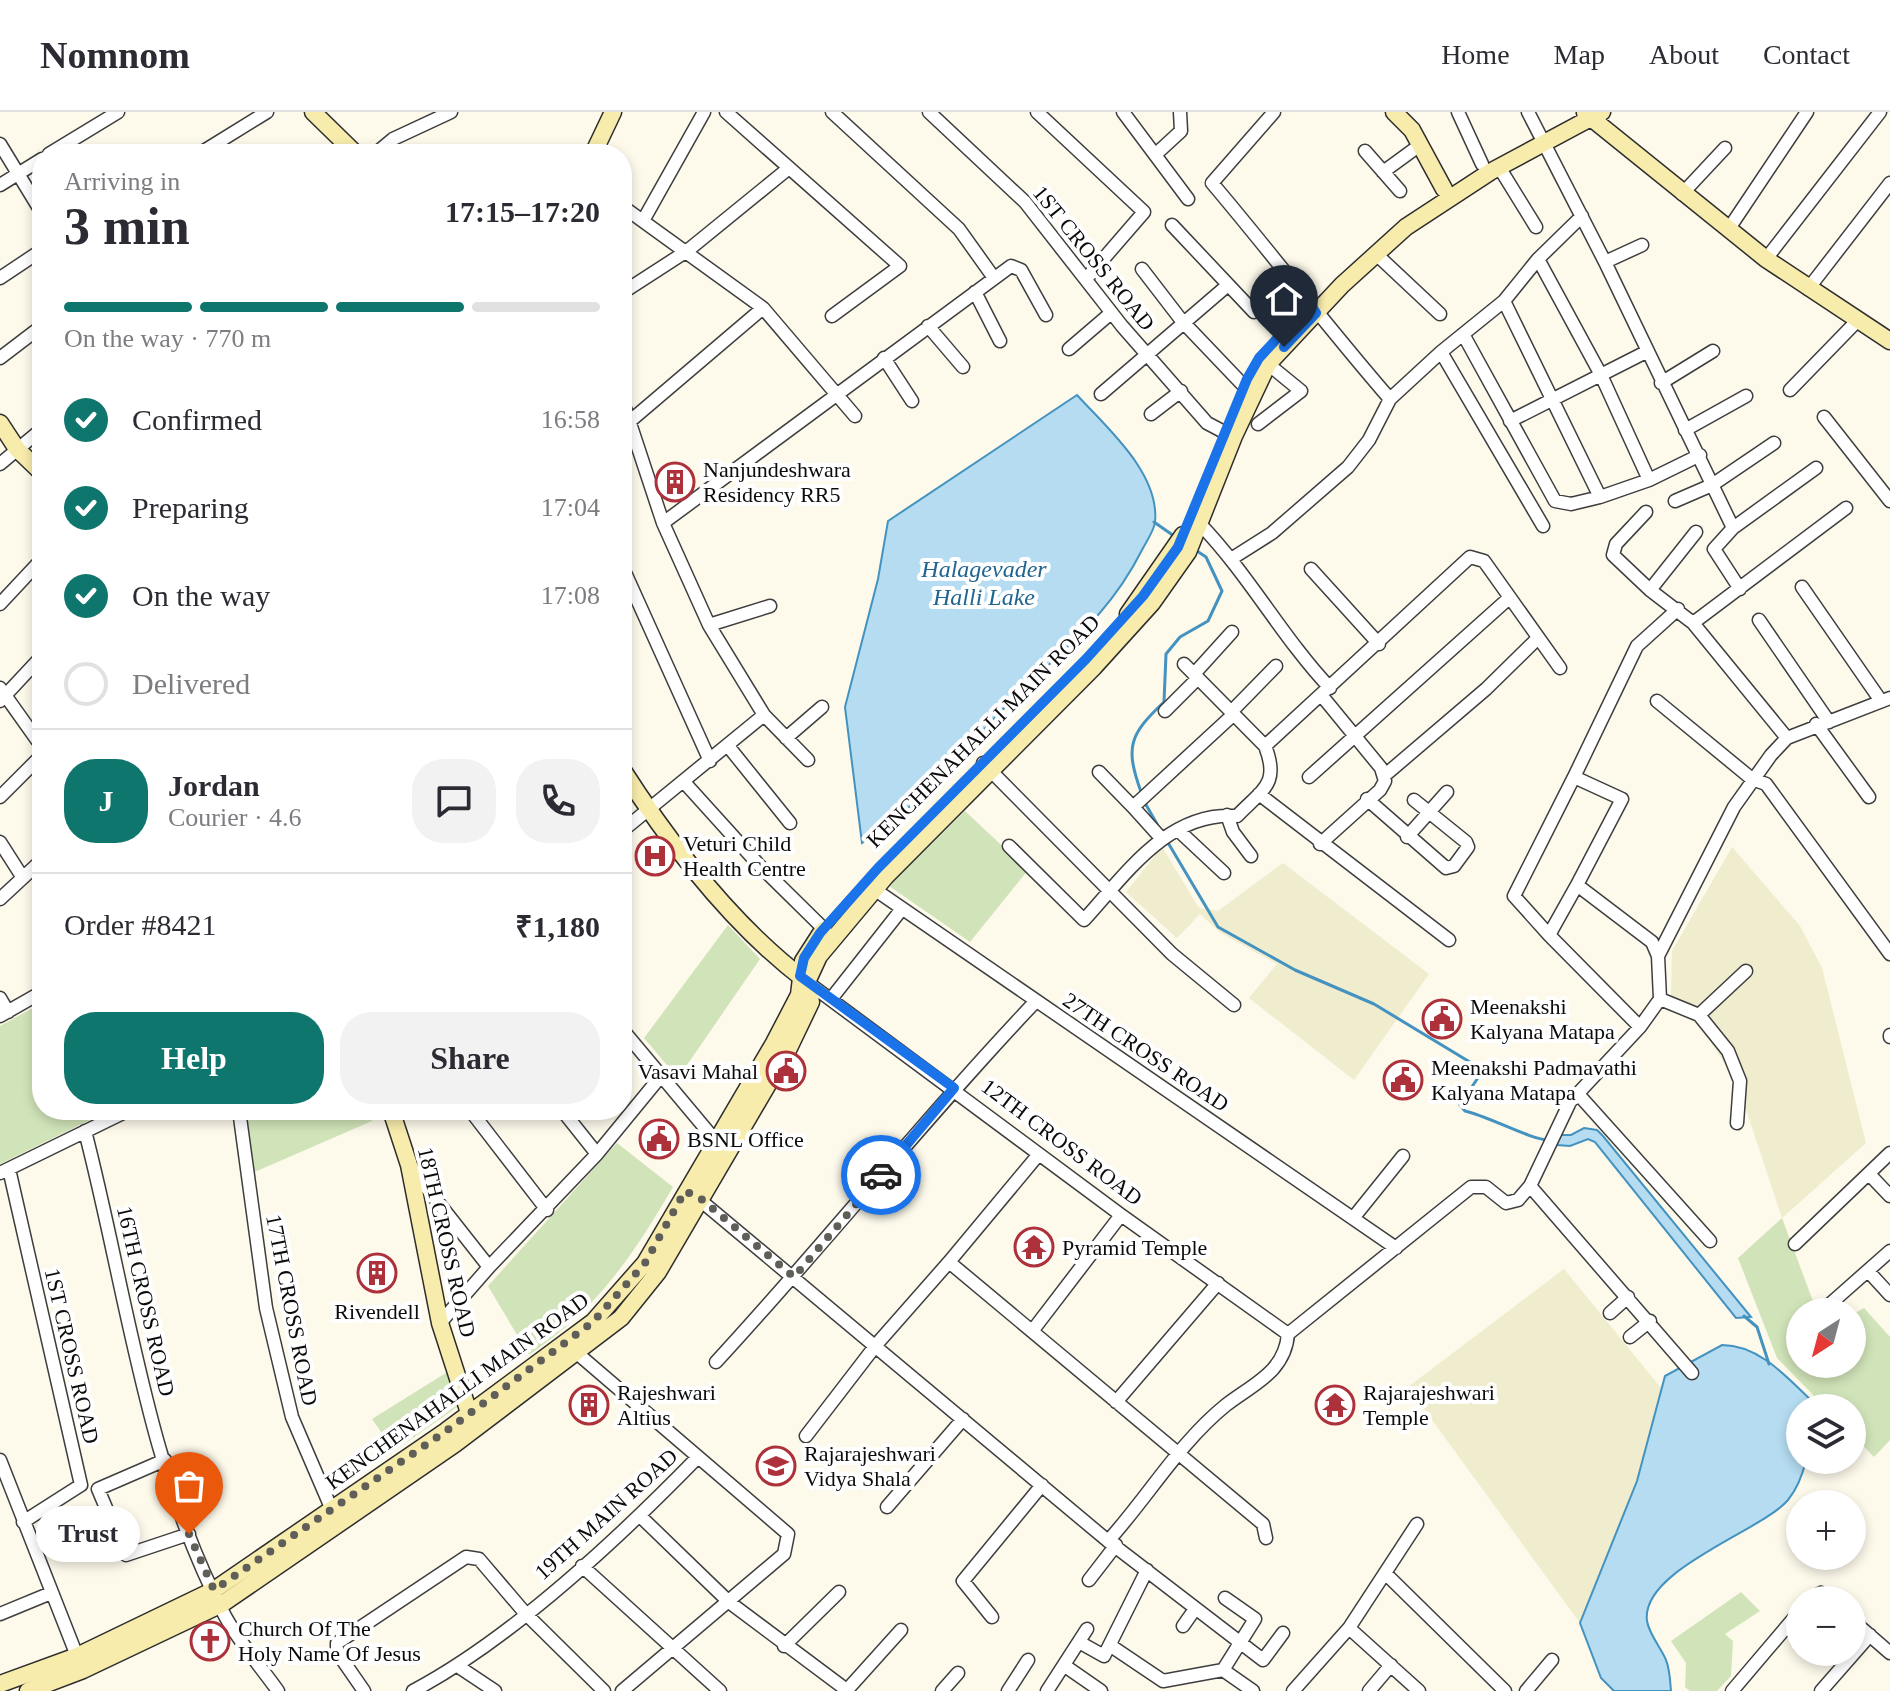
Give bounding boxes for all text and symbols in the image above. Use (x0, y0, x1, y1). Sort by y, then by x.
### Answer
text: Nomnom (40, 34, 190, 76)
text: Home (1441, 39, 1510, 70)
text: Map (1554, 39, 1605, 70)
text: About (1649, 39, 1719, 70)
text: Contact (1763, 39, 1850, 70)
text: Arriving in (64, 167, 180, 196)
street label: 1ST CROSS ROAD (1028, 180, 1160, 336)
text: 17:15–17:20 (445, 195, 600, 228)
text: 3 min (64, 198, 190, 255)
pin (1250, 265, 1318, 347)
icon: home (1262, 277, 1306, 321)
text: On the way · 770 m (64, 324, 271, 353)
icon: check (64, 398, 108, 442)
text: Confirmed (132, 403, 262, 436)
text: 16:58 (541, 405, 600, 434)
place label: Nanjundeshwara Residency RR5 (703, 457, 851, 507)
building icon: Nanjundeshwara Residency RR5 (654, 461, 696, 503)
icon: check (64, 486, 108, 530)
text: Preparing (132, 491, 249, 524)
text: 17:04 (541, 493, 600, 522)
water label: Halagevader Halli Lake (920, 556, 1047, 610)
icon: check (64, 574, 108, 618)
text: On the way (132, 579, 270, 612)
text: 17:08 (541, 581, 600, 610)
street label: KENCHENAHALLI MAIN ROAD (861, 609, 1105, 853)
text: Delivered (132, 667, 250, 700)
button: chat (412, 759, 496, 843)
button: phone (516, 759, 600, 843)
text: Jordan (168, 769, 260, 802)
text: J (99, 784, 114, 817)
text: Courier · 4.6 (168, 803, 302, 832)
place label: Veturi Child Health Centre (683, 831, 806, 881)
hospital icon: Veturi Child Health Centre (634, 835, 676, 877)
text: Order #8421 (64, 908, 216, 941)
text: ₹1,180 (515, 910, 600, 943)
street label: 27TH CROSS ROAD (1058, 987, 1234, 1117)
place label: Meenakshi Kalyana Matapa (1470, 994, 1615, 1044)
public building icon: Meenakshi Kalyana Matapa (1421, 998, 1463, 1040)
button: Help (64, 1012, 324, 1104)
button: Share (340, 1012, 600, 1104)
public building icon: Vasavi Mahal (765, 1050, 807, 1092)
place label: Meenakshi Padmavathi Kalyana Matapa (1431, 1055, 1637, 1105)
place label: Vasavi Mahal (638, 1059, 758, 1084)
public building icon: Meenakshi Padmavathi Kalyana Matapa (1382, 1059, 1424, 1101)
street label: 12TH CROSS ROAD (977, 1074, 1147, 1210)
public building icon: BSNL Office (638, 1118, 680, 1160)
place label: BSNL Office (687, 1127, 804, 1152)
courier (841, 1135, 921, 1215)
street label: 18TH CROSS ROAD (413, 1144, 481, 1340)
icon: car (859, 1153, 903, 1197)
street label: 16TH CROSS ROAD (112, 1203, 180, 1399)
street label: 17TH CROSS ROAD (261, 1212, 323, 1408)
temple icon: Pyramid Temple (1013, 1226, 1055, 1268)
place label: Pyramid Temple (1062, 1235, 1207, 1260)
building icon: Rivendell (356, 1252, 398, 1294)
street label: 1ST CROSS ROAD (40, 1266, 104, 1446)
street label: KENCHENAHALLI MAIN ROAD (321, 1287, 593, 1495)
north arrow (1786, 1298, 1866, 1378)
map controls (1786, 1298, 1866, 1666)
place label: Rivendell (334, 1299, 420, 1324)
place label: Rajeshwari Altius (617, 1380, 716, 1430)
place label: Rajarajeshwari Temple (1363, 1380, 1495, 1430)
building icon: Rajeshwari Altius (568, 1384, 610, 1426)
temple icon: Rajarajeshwari Temple (1314, 1384, 1356, 1426)
button: layers (1786, 1394, 1866, 1474)
place label: Rajarajeshwari Vidya Shala (804, 1441, 936, 1491)
street label: 19TH MAIN ROAD (530, 1443, 682, 1585)
school or university icon: Rajarajeshwari Vidya Shala (755, 1445, 797, 1487)
pin (155, 1452, 223, 1534)
icon: bag (167, 1464, 211, 1508)
button: + (1786, 1490, 1866, 1570)
callout: Trust (37, 1506, 141, 1562)
text: Trust (58, 1519, 118, 1548)
button: − (1786, 1586, 1866, 1666)
place label: Church Of The Holy Name Of Jesus (238, 1616, 421, 1666)
church icon: Church Of The Holy Name Of Jesus (189, 1620, 231, 1662)

